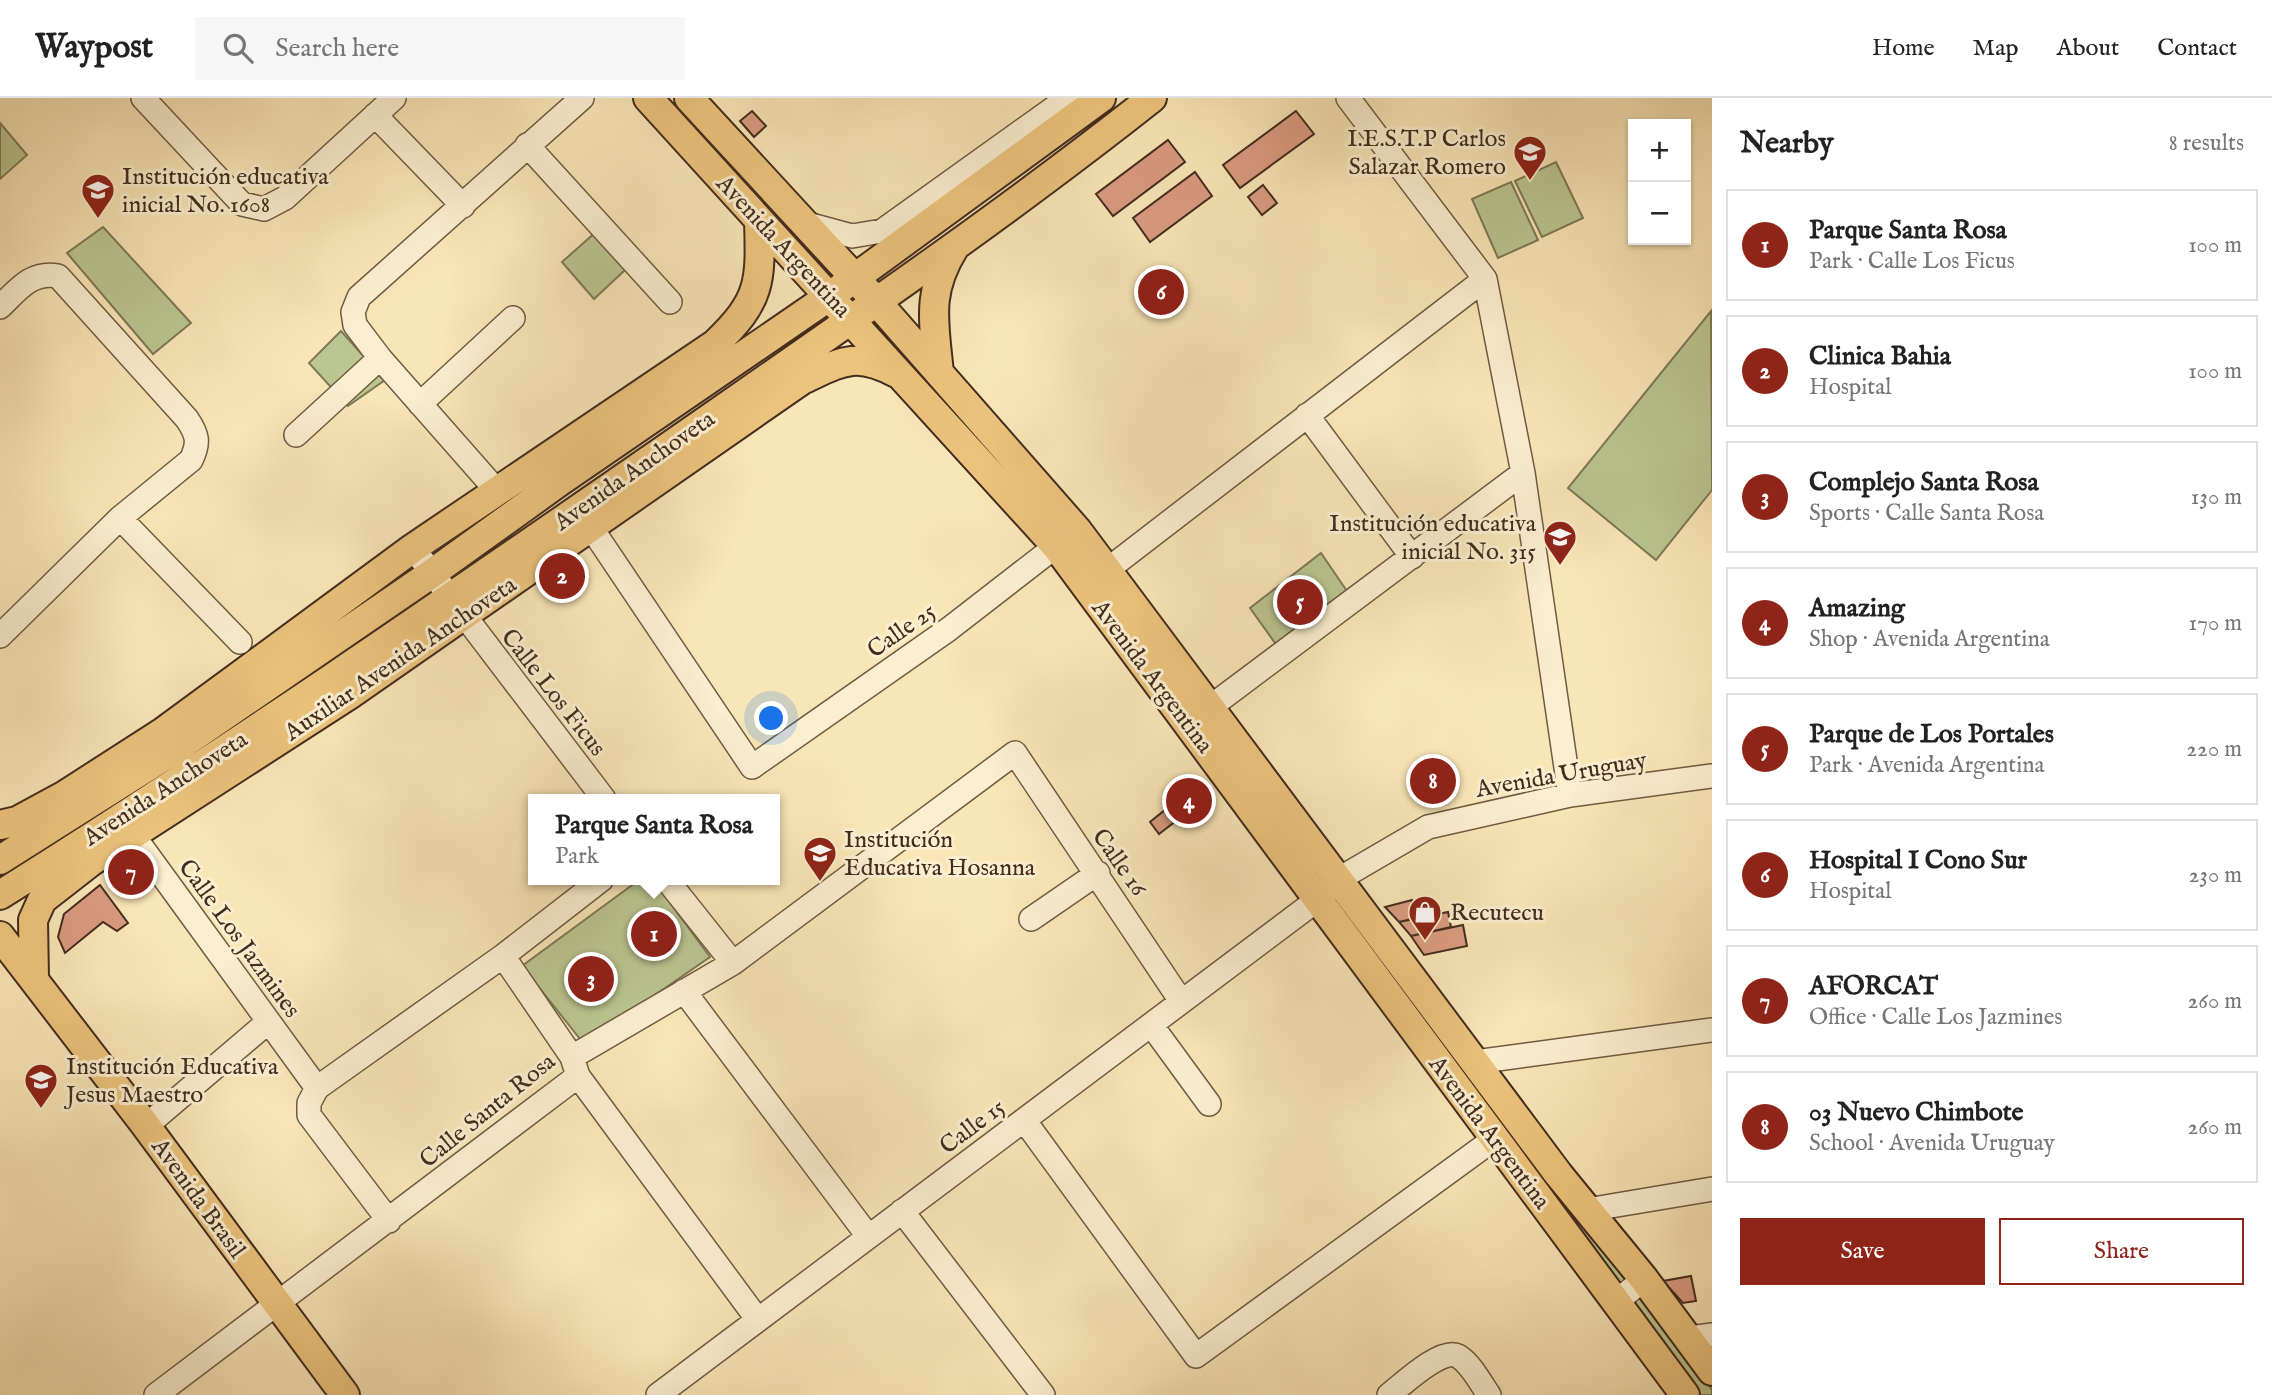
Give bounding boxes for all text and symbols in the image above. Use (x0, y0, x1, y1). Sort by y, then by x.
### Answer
search box (195, 17, 685, 80)
text: Waypost (35, 27, 153, 69)
icon: search (219, 29, 257, 67)
text: Search here (275, 32, 399, 65)
text: Home (1872, 33, 1935, 64)
text: Map (1973, 33, 2019, 64)
text: About (2057, 33, 2119, 64)
text: Contact (2157, 33, 2237, 64)
map controls (1628, 119, 1691, 245)
button: + (1628, 119, 1691, 182)
place label: I.E.S.T.P Carlos Salazar Romero (1347, 124, 1506, 183)
text: Nearby (1740, 125, 1833, 163)
text: 8 results (2169, 129, 2244, 158)
school or university icon: I.E.S.T.P Carlos Salazar Romero (1511, 133, 1549, 182)
place label: Institución educativa inicial No. 1608 (122, 162, 329, 221)
street label: Avenida Argentina (708, 168, 858, 325)
school or university icon: Institución educativa inicial No. 1608 (79, 171, 117, 220)
button: − (1628, 182, 1691, 245)
text: Parque Santa Rosa (1809, 214, 2007, 247)
text: 1 (1761, 231, 1769, 260)
text: 100 m (2188, 231, 2242, 260)
text: Park · Calle Los Ficus (1809, 247, 2015, 276)
pin: 6 (1138, 266, 1184, 318)
text: Clinica Bahia (1809, 340, 1951, 373)
text: 2 (1760, 357, 1770, 386)
text: 100 m (2188, 357, 2242, 386)
text: Hospital (1809, 373, 1891, 402)
street label: Avenida Anchoveta (547, 404, 722, 539)
text: Complejo Santa Rosa (1809, 466, 2039, 499)
text: 3 (1761, 483, 1769, 512)
text: 130 m (2191, 483, 2242, 512)
text: Sports · Calle Santa Rosa (1809, 499, 2044, 528)
place label: Institución educativa inicial No. 315 (1329, 509, 1537, 568)
school or university icon: Institución educativa inicial No. 315 (1541, 518, 1579, 567)
pin: 2 (539, 550, 585, 602)
street label: Auxiliar Avenida Anchoveta (278, 569, 524, 749)
pin: 5 (1277, 576, 1323, 628)
text: Amazing (1809, 592, 1905, 625)
street label: Avenida Argentina (1083, 593, 1220, 760)
street label: Calle 25 (862, 596, 942, 666)
text: 4 (1759, 609, 1771, 638)
text: 170 m (2189, 609, 2242, 638)
street label: Calle Los Ficus (493, 623, 612, 763)
text: Shop · Avenida Argentina (1809, 625, 2050, 654)
your location (754, 701, 788, 735)
text: Parque de Los Portales (1809, 718, 2054, 751)
street label: Avenida Anchoveta (77, 724, 254, 854)
text: 5 (1761, 735, 1769, 764)
text: 220 m (2186, 735, 2242, 764)
street label: Avenida Uruguay (1472, 745, 1649, 806)
text: Park · Avenida Argentina (1809, 751, 2045, 780)
pin: 8 (1410, 755, 1456, 807)
pin: 4 (1166, 775, 1212, 827)
popup (528, 794, 780, 885)
text: Parque Santa Rosa (555, 809, 753, 842)
street label: Calle 16 (1084, 823, 1154, 904)
place label: Institución Educativa Hosanna (844, 825, 1036, 884)
school or university icon: Institución Educativa Hosanna (801, 834, 839, 883)
text: Park (555, 842, 599, 871)
text: Hospital I Cono Sur (1809, 844, 2027, 877)
pin: 7 (108, 846, 154, 898)
street label: Calle Los Jazmines (171, 853, 307, 1024)
text: 6 (1760, 861, 1770, 890)
text: 230 m (2189, 861, 2242, 890)
text: Hospital (1809, 877, 1891, 906)
shop icon: Recutecu (1406, 893, 1444, 942)
place label: Recutecu (1450, 898, 1544, 929)
pin: 1 (631, 908, 677, 960)
pin: 3 (568, 953, 614, 1005)
text: AFORCAT (1809, 970, 1938, 1003)
text: 7 (1760, 987, 1770, 1016)
text: 260 m (2187, 987, 2242, 1016)
text: Office · Calle Los Jazmines (1809, 1003, 2062, 1032)
street label: Calle Santa Rosa (414, 1047, 563, 1175)
street label: Avenida Argentina (1420, 1049, 1557, 1216)
place label: Institución Educativa Jesus Maestro (63, 1052, 279, 1111)
school or university icon: Institución Educativa Jesus Maestro (22, 1061, 60, 1110)
street label: Calle 15 (934, 1092, 1012, 1162)
text: 03 Nuevo Chimbote (1809, 1096, 2024, 1129)
text: 8 (1760, 1113, 1770, 1142)
text: 260 m (2187, 1113, 2242, 1142)
text: School · Avenida Uruguay (1809, 1129, 2055, 1158)
street label: Avenida Brasil (143, 1132, 252, 1265)
button: Save (1740, 1218, 1985, 1285)
button: Share (1999, 1218, 2244, 1285)

